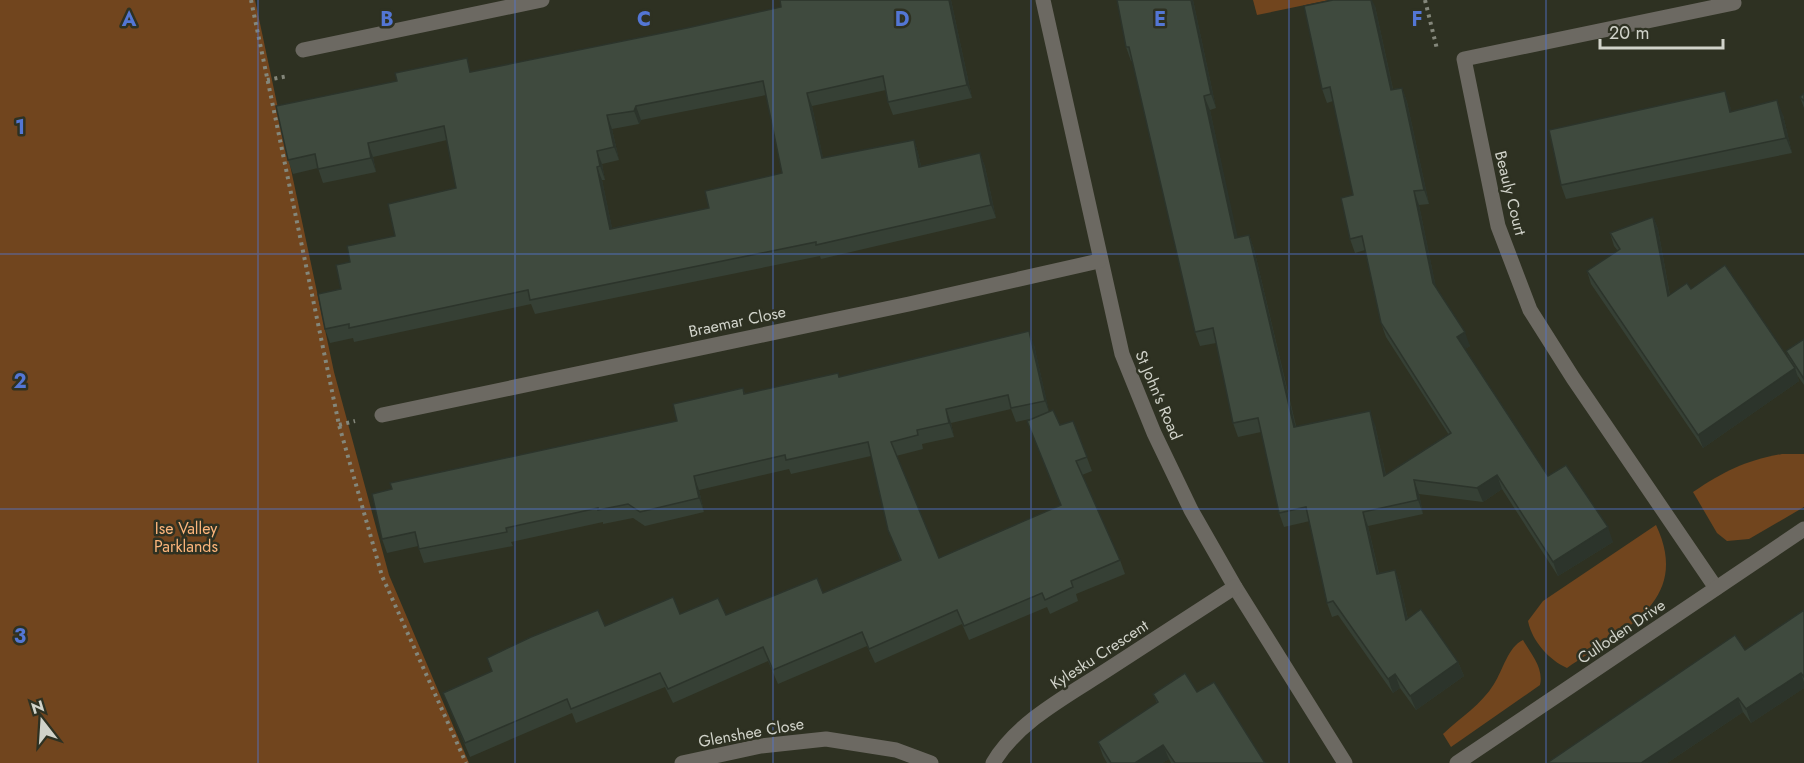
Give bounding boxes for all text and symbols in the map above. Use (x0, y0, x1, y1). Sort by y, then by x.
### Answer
text: A (121, 5, 137, 34)
text: B (380, 5, 394, 34)
text: C (637, 5, 651, 34)
text: D (895, 5, 909, 34)
text: E (1154, 5, 1166, 34)
text: F (1411, 5, 1423, 34)
scale bar (1600, 12, 1723, 50)
text: 20 m (1609, 20, 1649, 46)
text: 1 (15, 113, 25, 142)
street label: Beauly Court (1489, 149, 1532, 238)
street label: Braemar Close (686, 300, 788, 343)
street label: St John's Road (1129, 347, 1188, 443)
text: 2 (13, 367, 27, 396)
park label: Ise Valley Parklands (154, 517, 218, 558)
street label: Culloden Drive (1573, 593, 1670, 669)
street label: Kylesku Crescent (1046, 614, 1153, 695)
text: 3 (14, 622, 26, 651)
north arrow (12, 691, 72, 751)
text: N (28, 694, 47, 720)
street label: Glenshee Close (696, 712, 806, 753)

